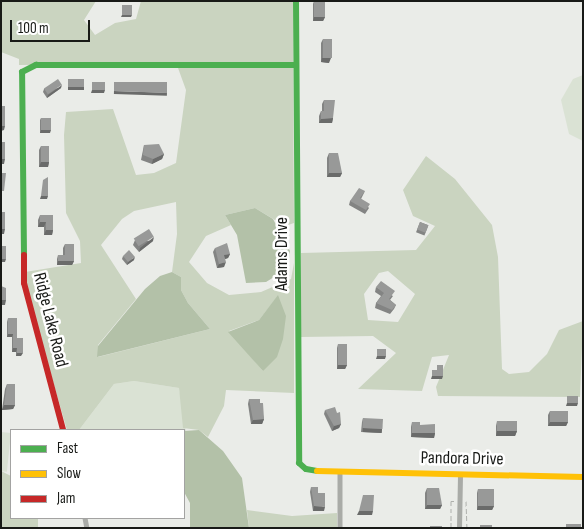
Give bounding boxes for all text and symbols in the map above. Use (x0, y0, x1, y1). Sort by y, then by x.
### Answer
scale bar (12, 10, 92, 42)
text: 100 m (18, 19, 49, 38)
street label: Adams Drive (271, 217, 293, 291)
street label: Ridge Lake Road (28, 271, 72, 369)
legend (10, 429, 185, 519)
text: Fast (57, 439, 78, 458)
street label: Pandora Drive (420, 447, 504, 471)
text: Slow (57, 464, 81, 483)
text: Jam (57, 489, 75, 508)

